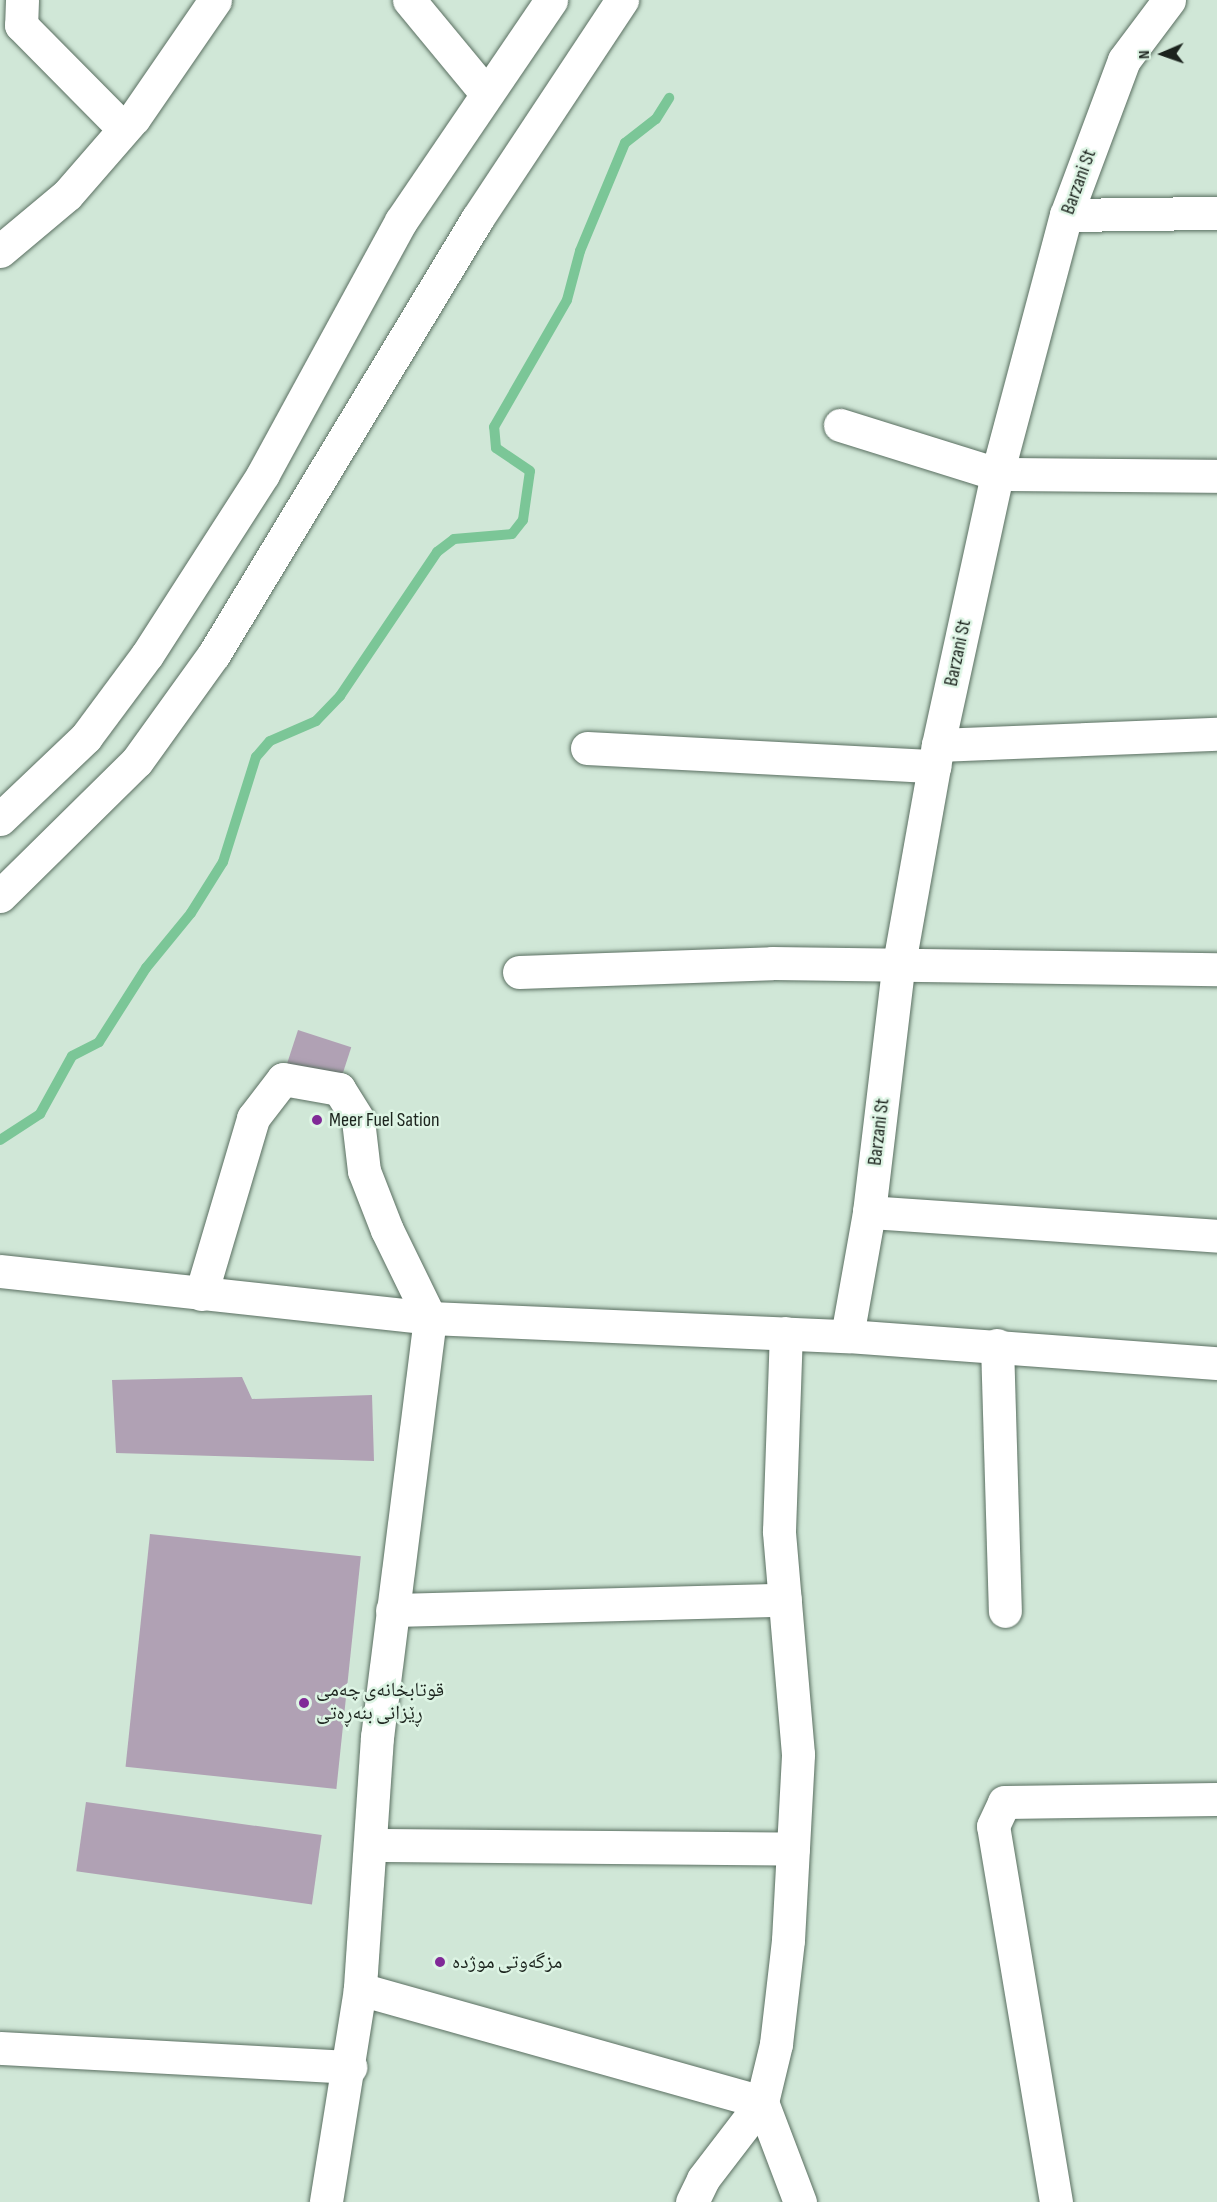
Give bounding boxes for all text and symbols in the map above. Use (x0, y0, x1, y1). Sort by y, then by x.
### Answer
north arrow (1133, 24, 1193, 84)
text: N (1135, 50, 1154, 59)
street label: Barzani St (1056, 146, 1102, 218)
street label: Barzani St (939, 618, 977, 688)
street label: Barzani St (863, 1097, 895, 1167)
place label: Meer Fuel Sation (329, 1108, 440, 1132)
marker: Meer Fuel Sation (310, 1113, 324, 1127)
place label: قوتابخانەی چەمی ڕێزانی بنەڕەتی (316, 1679, 444, 1726)
marker: قوتابخانەی چەمی ڕێزانی بنەڕەتی (297, 1696, 311, 1710)
place label: مزگەوتی موژدە (452, 1950, 562, 1974)
marker: مزگەوتی موژدە (433, 1955, 447, 1969)

